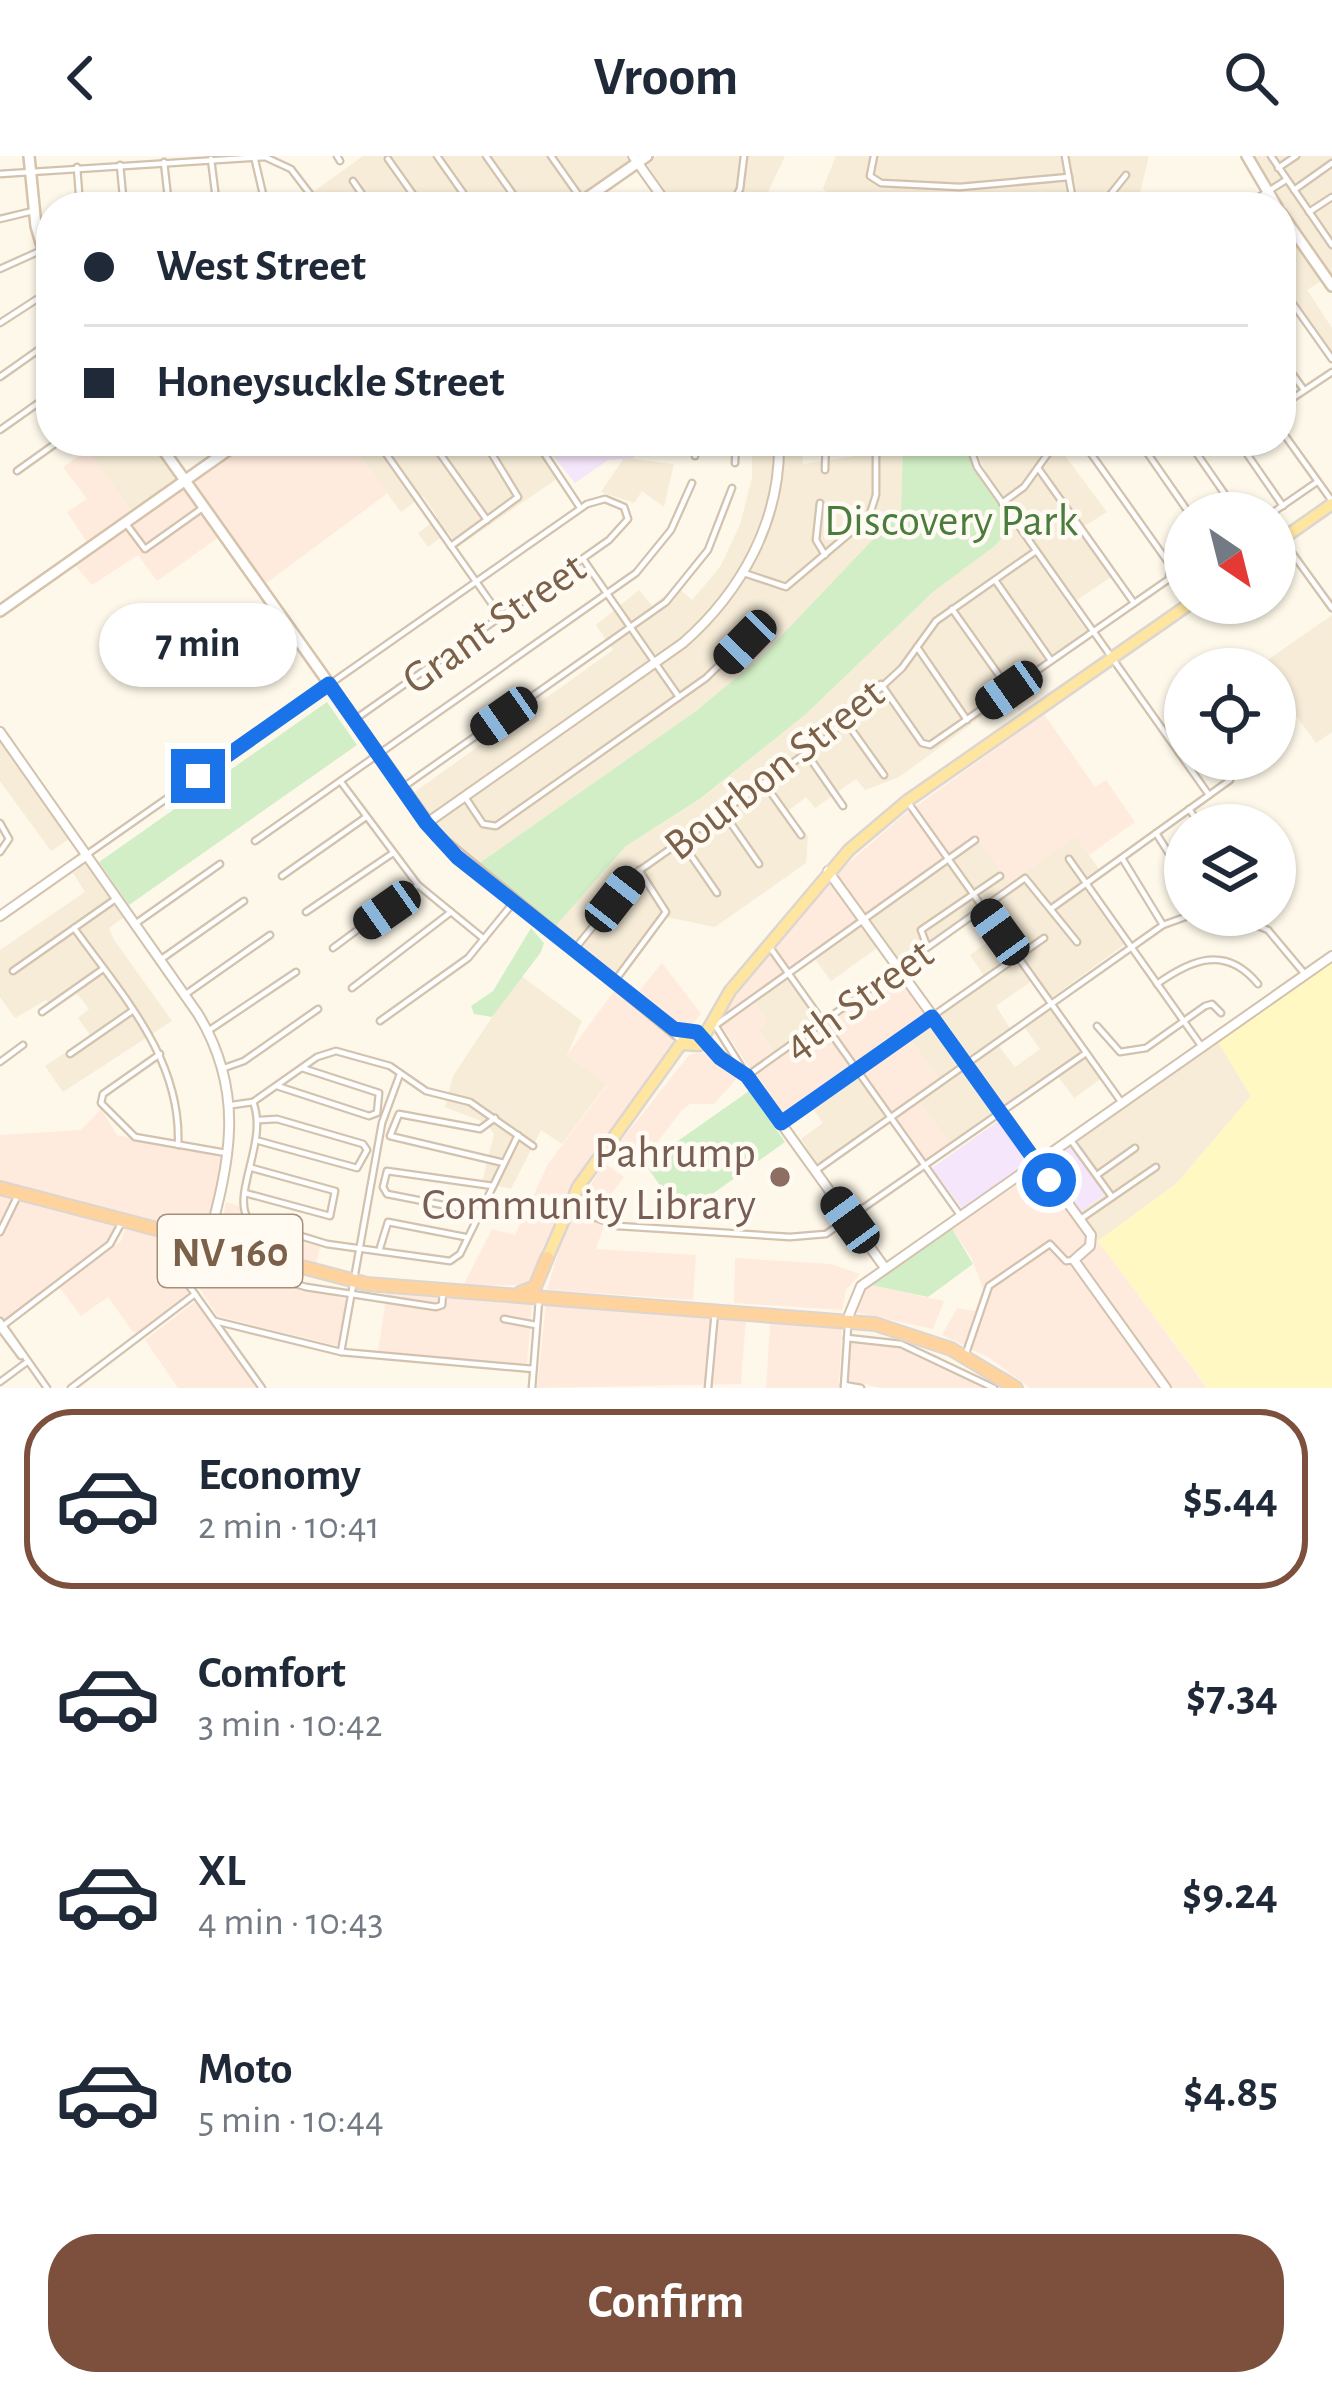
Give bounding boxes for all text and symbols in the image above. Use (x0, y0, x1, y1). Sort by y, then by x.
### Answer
icon: back (48, 45, 114, 111)
icon: search (1218, 45, 1284, 111)
text: Vroom (594, 51, 738, 105)
text: West Street (156, 244, 366, 289)
text: Honeysuckle Street (156, 360, 505, 405)
north arrow (1164, 492, 1296, 624)
map controls (1164, 492, 1296, 936)
park label: Discovery Park (824, 499, 1078, 544)
street label: Grant Street (395, 545, 594, 703)
callout: 7 min (99, 602, 297, 686)
car (707, 604, 783, 680)
text: 7 min (155, 625, 241, 664)
button: locate (1164, 648, 1296, 780)
car (969, 655, 1049, 725)
street label: Bourbon Street (657, 671, 893, 869)
car (464, 681, 544, 751)
route end (171, 749, 225, 803)
button: layers (1164, 804, 1296, 936)
car (579, 860, 651, 938)
car (347, 875, 427, 945)
car (964, 892, 1036, 972)
street label: 4th Street (775, 931, 942, 1069)
place label: Pahrump Community Library (422, 1131, 756, 1228)
route start (1022, 1153, 1076, 1207)
marker: Pahrump Community Library (767, 1164, 793, 1190)
car (814, 1180, 886, 1260)
road number: NV 160 (158, 1215, 302, 1287)
icon: car (54, 1445, 162, 1553)
text: Economy (198, 1453, 361, 1498)
text: $5.44 (1183, 1476, 1278, 1521)
text: 2 min · 10:41 (198, 1507, 380, 1546)
icon: car (54, 1643, 162, 1751)
text: Comfort (198, 1651, 346, 1696)
text: $7.34 (1186, 1674, 1278, 1719)
text: 3 min · 10:42 (198, 1705, 383, 1744)
icon: car (54, 1841, 162, 1949)
text: XL (198, 1849, 246, 1894)
text: $9.24 (1182, 1872, 1278, 1917)
text: 4 min · 10:43 (198, 1903, 384, 1942)
icon: car (54, 2039, 162, 2147)
text: Moto (198, 2047, 293, 2092)
text: $4.85 (1183, 2070, 1278, 2115)
text: 5 min · 10:44 (198, 2101, 384, 2140)
button: Confirm (48, 2234, 1284, 2372)

